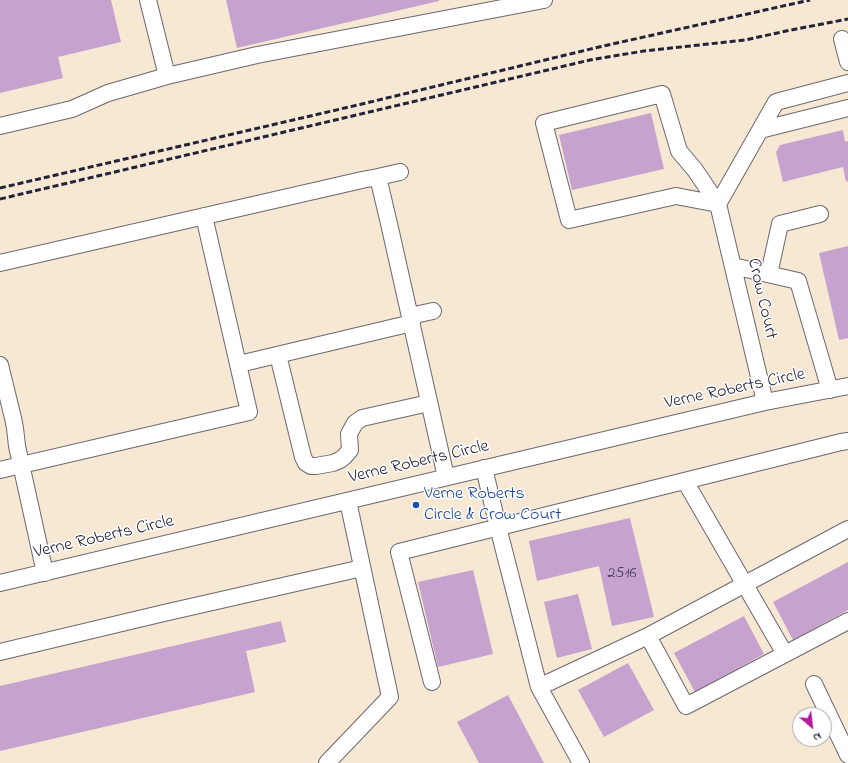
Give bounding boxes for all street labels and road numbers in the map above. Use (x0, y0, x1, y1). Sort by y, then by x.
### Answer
street label: Crow Court (741, 257, 781, 341)
street label: Verne Roberts Circle (663, 365, 807, 415)
street label: Verne Roberts Circle (347, 436, 491, 490)
street label: Verne Roberts Circle (32, 511, 176, 565)

